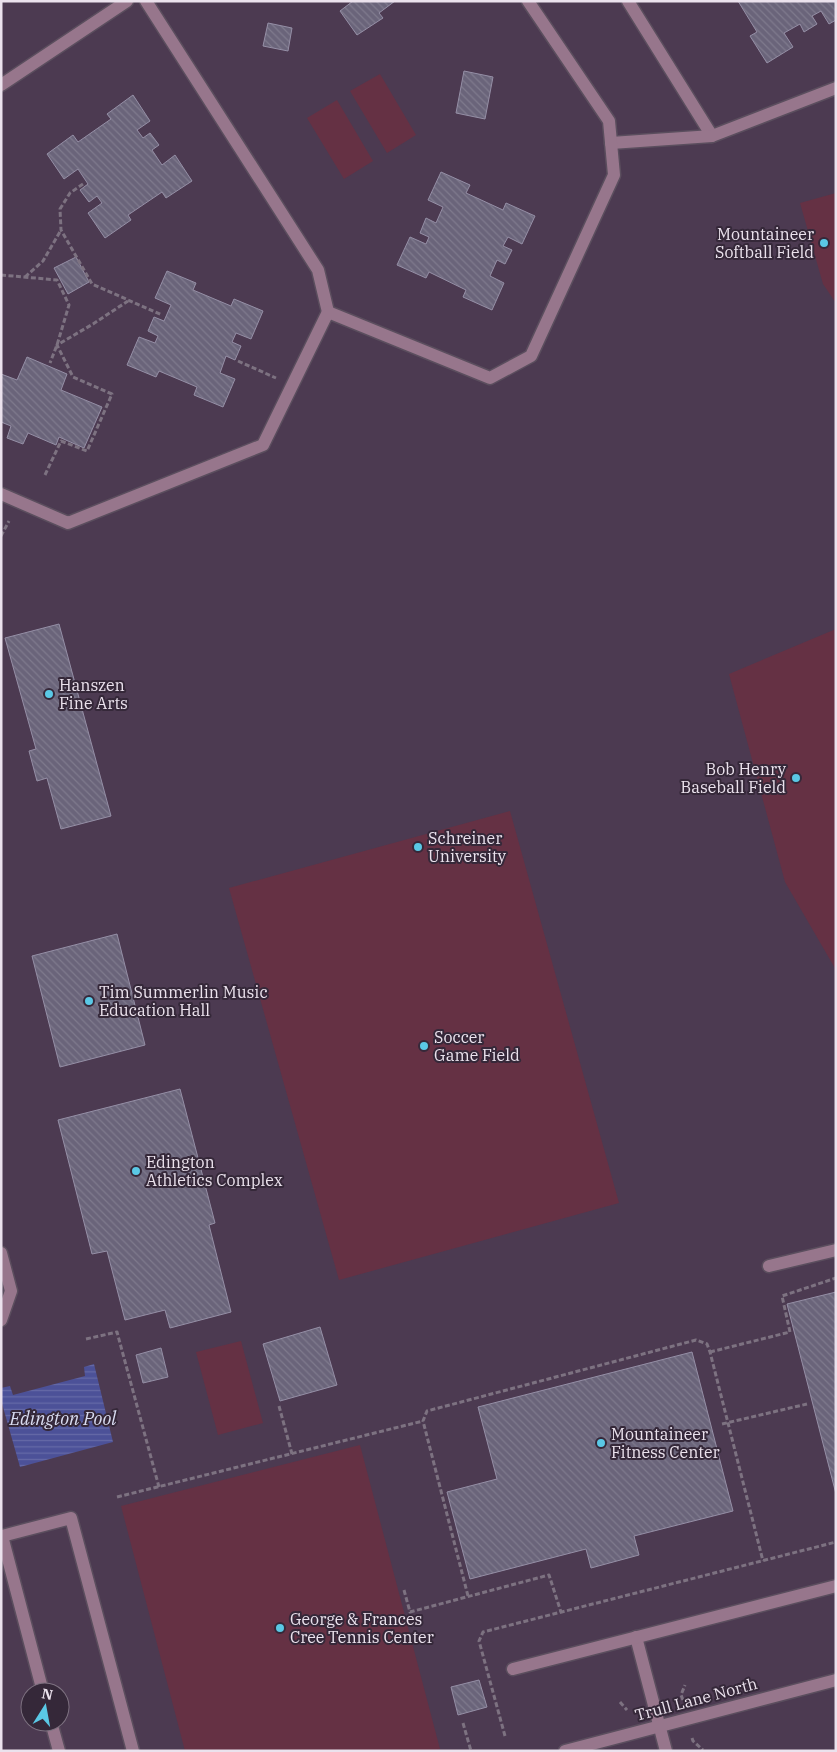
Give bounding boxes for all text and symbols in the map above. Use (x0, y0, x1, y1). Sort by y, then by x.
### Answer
place label: Mountaineer Softball Field (715, 224, 814, 262)
marker: Mountaineer Softball Field (818, 237, 830, 249)
place label: Hanszen Fine Arts (59, 675, 128, 713)
marker: Hanszen Fine Arts (43, 688, 55, 700)
place label: Bob Henry Baseball Field (681, 759, 786, 797)
marker: Bob Henry Baseball Field (790, 772, 802, 784)
place label: Schreiner University (428, 828, 507, 866)
marker: Schreiner University (412, 841, 424, 853)
place label: Tim Summerlin Music Education Hall (99, 982, 268, 1020)
marker: Tim Summerlin Music Education Hall (83, 995, 95, 1007)
place label: Soccer Game Field (434, 1027, 520, 1065)
marker: Soccer Game Field (418, 1040, 430, 1052)
place label: Edington Athletics Complex (146, 1152, 283, 1190)
marker: Edington Athletics Complex (130, 1165, 142, 1177)
water label: Edington Pool (9, 1407, 117, 1430)
place label: Mountaineer Fitness Center (611, 1424, 720, 1462)
marker: Mountaineer Fitness Center (595, 1437, 607, 1449)
place label: George & Frances Cree Tennis Center (290, 1609, 434, 1647)
marker: George & Frances Cree Tennis Center (274, 1622, 286, 1634)
street label: Trull Lane North (633, 1673, 759, 1725)
north arrow (20, 1682, 70, 1732)
text: N (40, 1684, 55, 1704)

